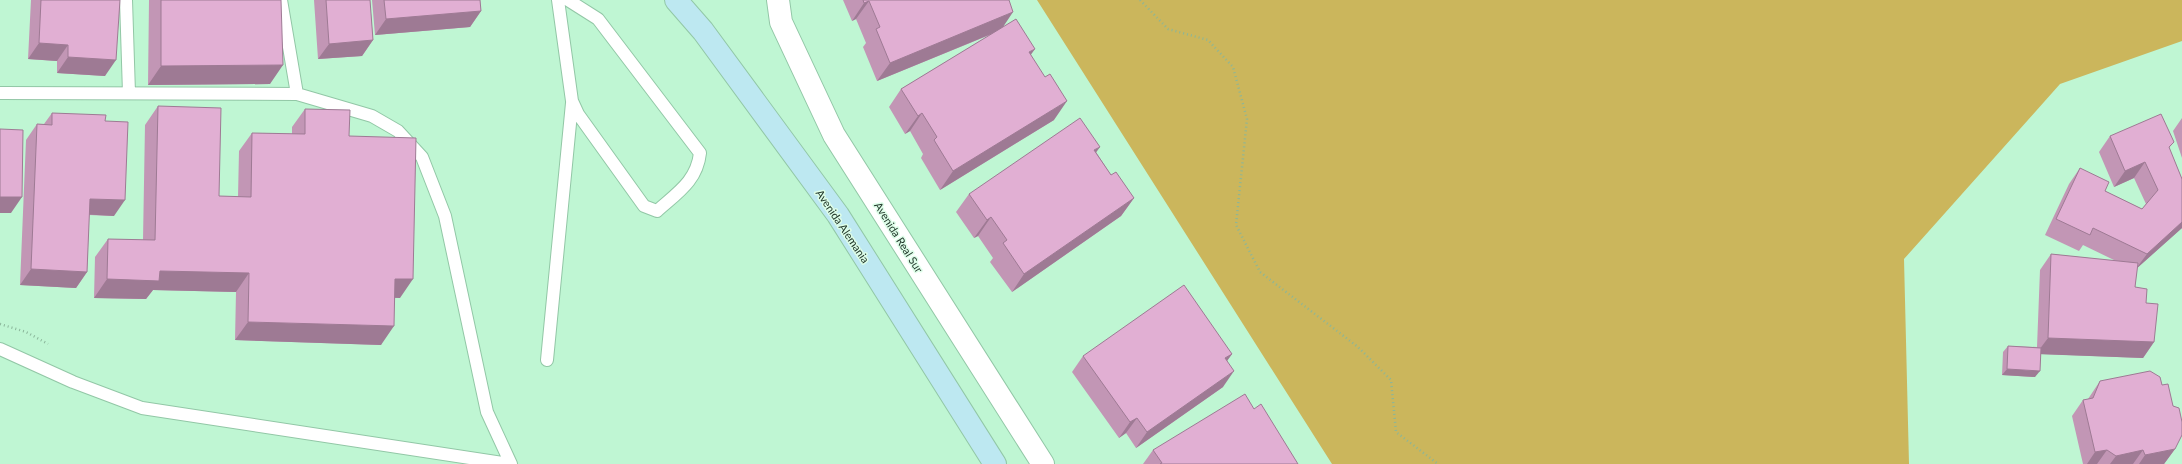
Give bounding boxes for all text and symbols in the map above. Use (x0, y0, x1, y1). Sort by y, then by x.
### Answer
street label: Avenida Alemania (814, 187, 872, 265)
street label: Avenida Real Sur (872, 199, 926, 275)

